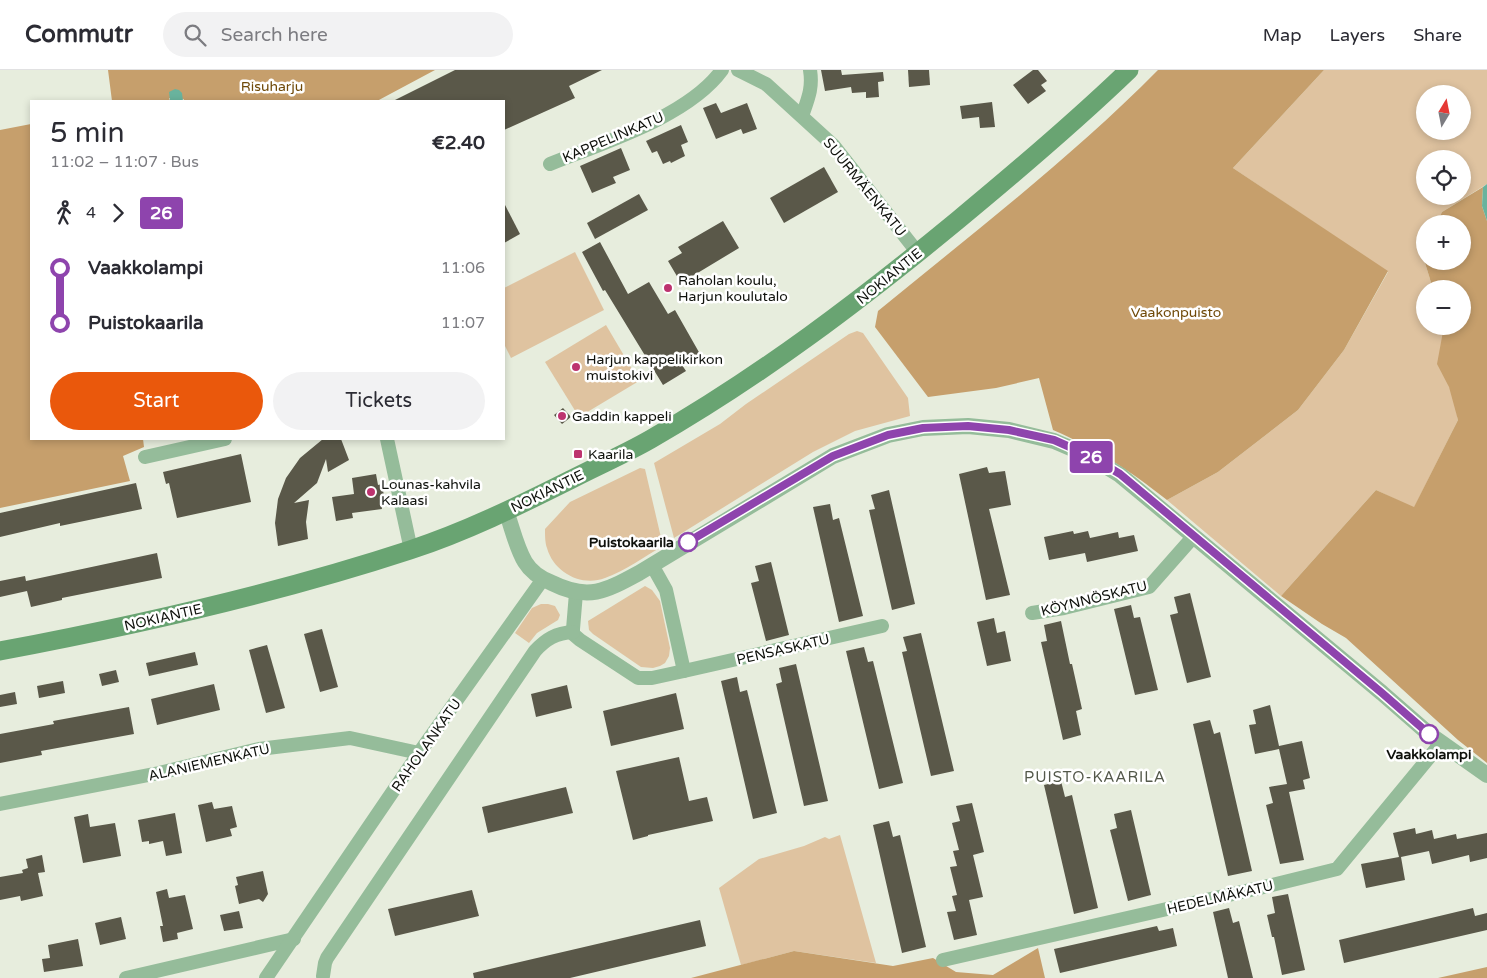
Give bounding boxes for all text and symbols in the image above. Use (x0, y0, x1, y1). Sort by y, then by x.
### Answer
search box (163, 12, 513, 57)
text: Commutr (25, 20, 133, 49)
icon: search (181, 21, 209, 49)
text: Search here (221, 24, 328, 46)
text: Map (1263, 24, 1302, 46)
text: Layers (1330, 24, 1385, 46)
text: Share (1413, 24, 1462, 46)
park label: Risuharju (241, 78, 303, 95)
north arrow (1416, 85, 1471, 140)
map controls (1416, 85, 1471, 335)
street label: KAPPELINKATU (560, 108, 666, 166)
text: 5 min (50, 116, 125, 150)
text: €2.40 (432, 132, 485, 154)
street label: SUURMÄENKATU (820, 135, 910, 240)
button: locate (1416, 150, 1471, 205)
text: 11:02 – 11:07 · Bus (50, 152, 199, 172)
icon: walk (50, 199, 78, 227)
icon: forward (104, 199, 132, 227)
text: 26 (150, 202, 173, 224)
text: 4 (86, 203, 96, 223)
button: + (1416, 215, 1471, 270)
street label: NOKIANTIE (853, 245, 925, 308)
text: Vaakkolampi (88, 257, 203, 279)
text: 11:06 (441, 258, 485, 278)
place label: Raholan koulu, Harjun koulutalo (678, 272, 788, 305)
button: − (1416, 280, 1471, 335)
marker: Raholan koulu, Harjun koulutalo (662, 282, 674, 294)
park label: Vaakonpuisto (1131, 304, 1221, 321)
text: Puistokaarila (88, 312, 204, 334)
text: 11:07 (441, 313, 485, 333)
place label: Harjun kappelikirkon muistokivi (586, 351, 723, 384)
marker: Harjun kappelikirkon muistokivi (570, 361, 582, 373)
button: Start (50, 372, 263, 430)
button: Tickets (273, 372, 485, 430)
place label: Gaddin kappeli (572, 408, 672, 425)
marker: Gaddin kappeli (556, 410, 568, 422)
line badge: 26 (1068, 441, 1114, 473)
place label: Kaarila (588, 446, 633, 463)
text: 26 (1080, 446, 1102, 468)
marker: Kaarila (572, 448, 584, 460)
street label: NOKIANTIE (508, 466, 587, 516)
place label: Lounas-kahvila Kalaasi (381, 476, 481, 509)
marker: Lounas-kahvila Kalaasi (365, 486, 377, 498)
marker: Puistokaarila (678, 532, 698, 552)
place label: Puistokaarila (589, 534, 674, 551)
street label: KÖYNNÖSKATU (1039, 577, 1149, 620)
street label: NOKIANTIE (123, 600, 204, 635)
street label: PENSASKATU (735, 631, 831, 668)
street label: RAHOLANKATU (388, 696, 465, 795)
marker: Vaakkolampi (1419, 724, 1439, 744)
street label: ALANIEMENKATU (147, 740, 272, 785)
place label: Vaakkolampi (1387, 746, 1471, 763)
district label: PUISTO-KAARILA (1024, 768, 1166, 786)
street label: HEDELMÄKATU (1165, 877, 1275, 918)

